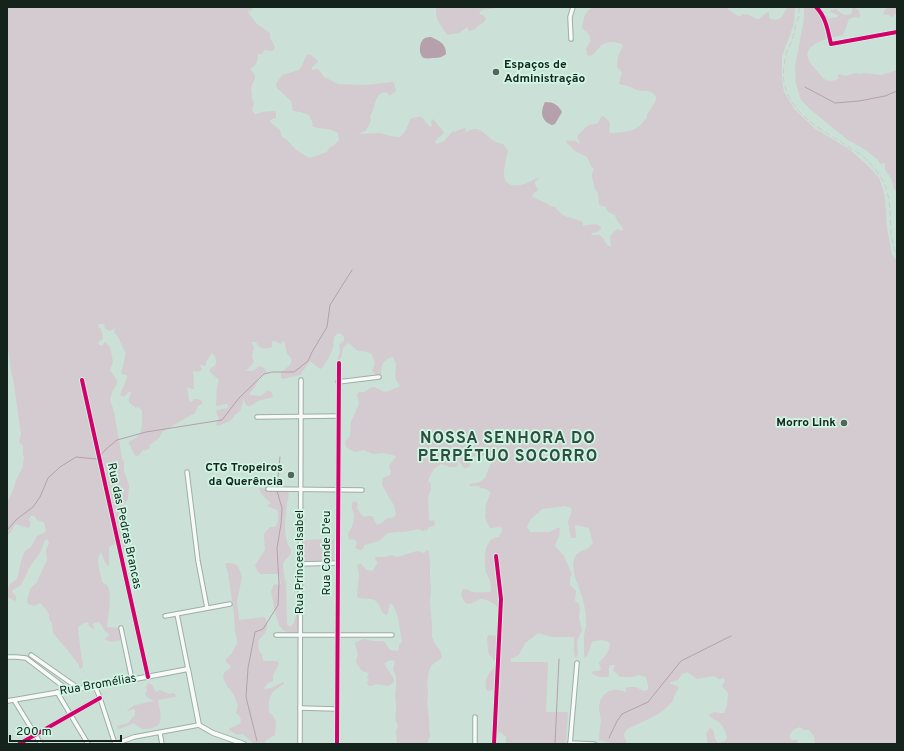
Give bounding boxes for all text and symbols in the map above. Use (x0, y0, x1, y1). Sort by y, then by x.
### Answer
place label: Espaços de Administração (504, 57, 585, 87)
marker: Espaços de Administração (491, 67, 501, 77)
place label: Morro Link (776, 415, 836, 431)
marker: Morro Link (839, 418, 849, 428)
district label: NOSSA SENHORA DO PERPÉTUO SOCORRO (418, 429, 598, 467)
place label: CTG Tropeiros da Querência (205, 460, 283, 490)
street label: Rua das Pedras Brancas (103, 461, 145, 591)
marker: CTG Tropeiros da Querência (286, 470, 296, 480)
street label: Rua Princesa Isabel (292, 510, 308, 614)
street label: Rua Conde D'eu (319, 510, 335, 596)
street label: Rua Bromélias (58, 670, 138, 700)
scale bar (10, 717, 121, 743)
text: 200 m (16, 724, 52, 740)

